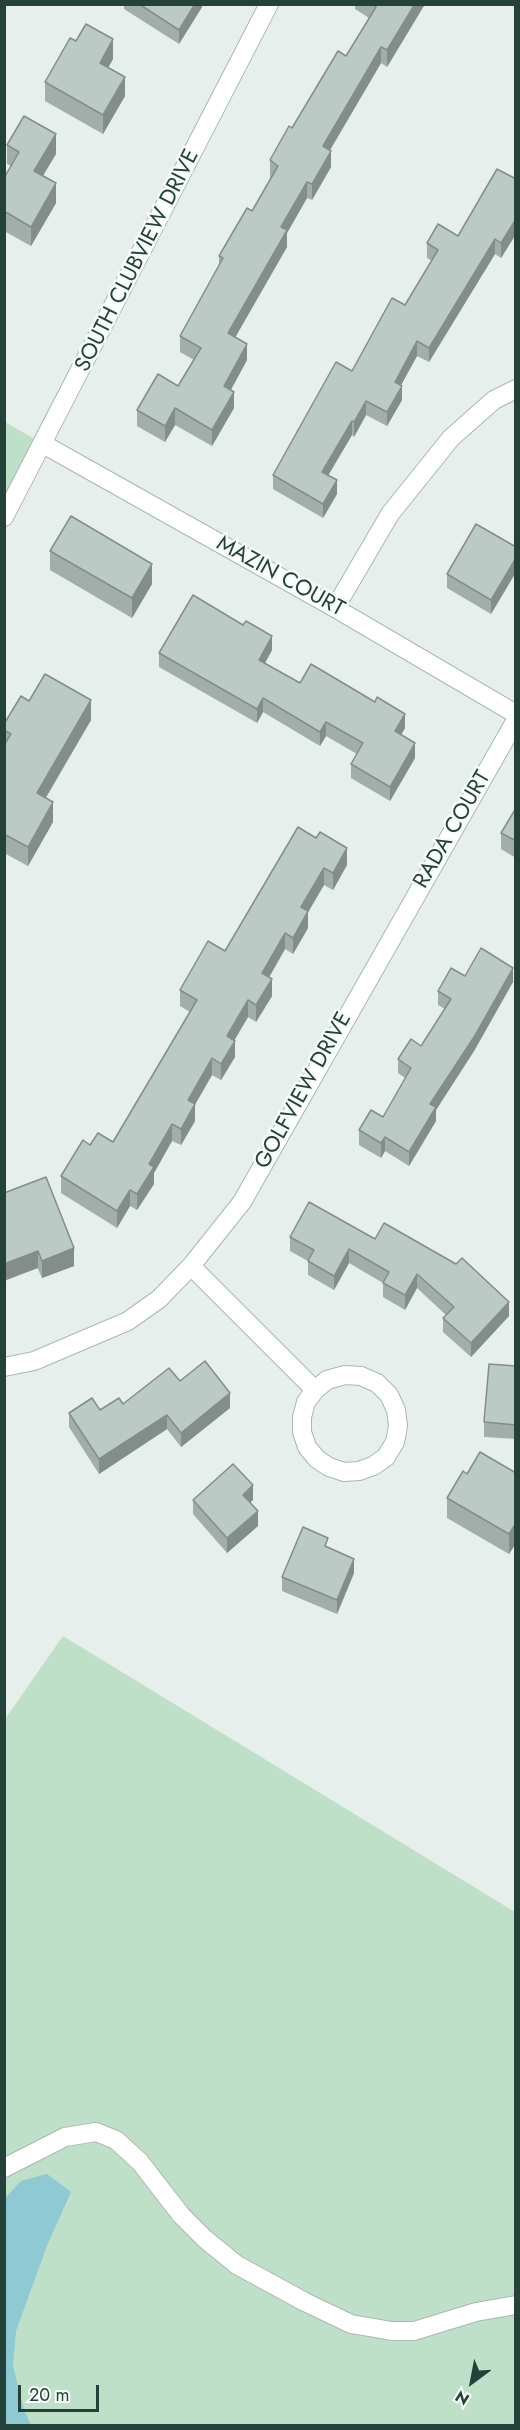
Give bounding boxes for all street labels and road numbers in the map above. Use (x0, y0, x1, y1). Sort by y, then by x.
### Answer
street label: SOUTH CLUBVIEW DRIVE (70, 145, 206, 377)
street label: MAZIN COURT (211, 531, 349, 623)
street label: RADA COURT (409, 767, 497, 893)
street label: GOLFVIEW DRIVE (250, 1008, 358, 1174)

